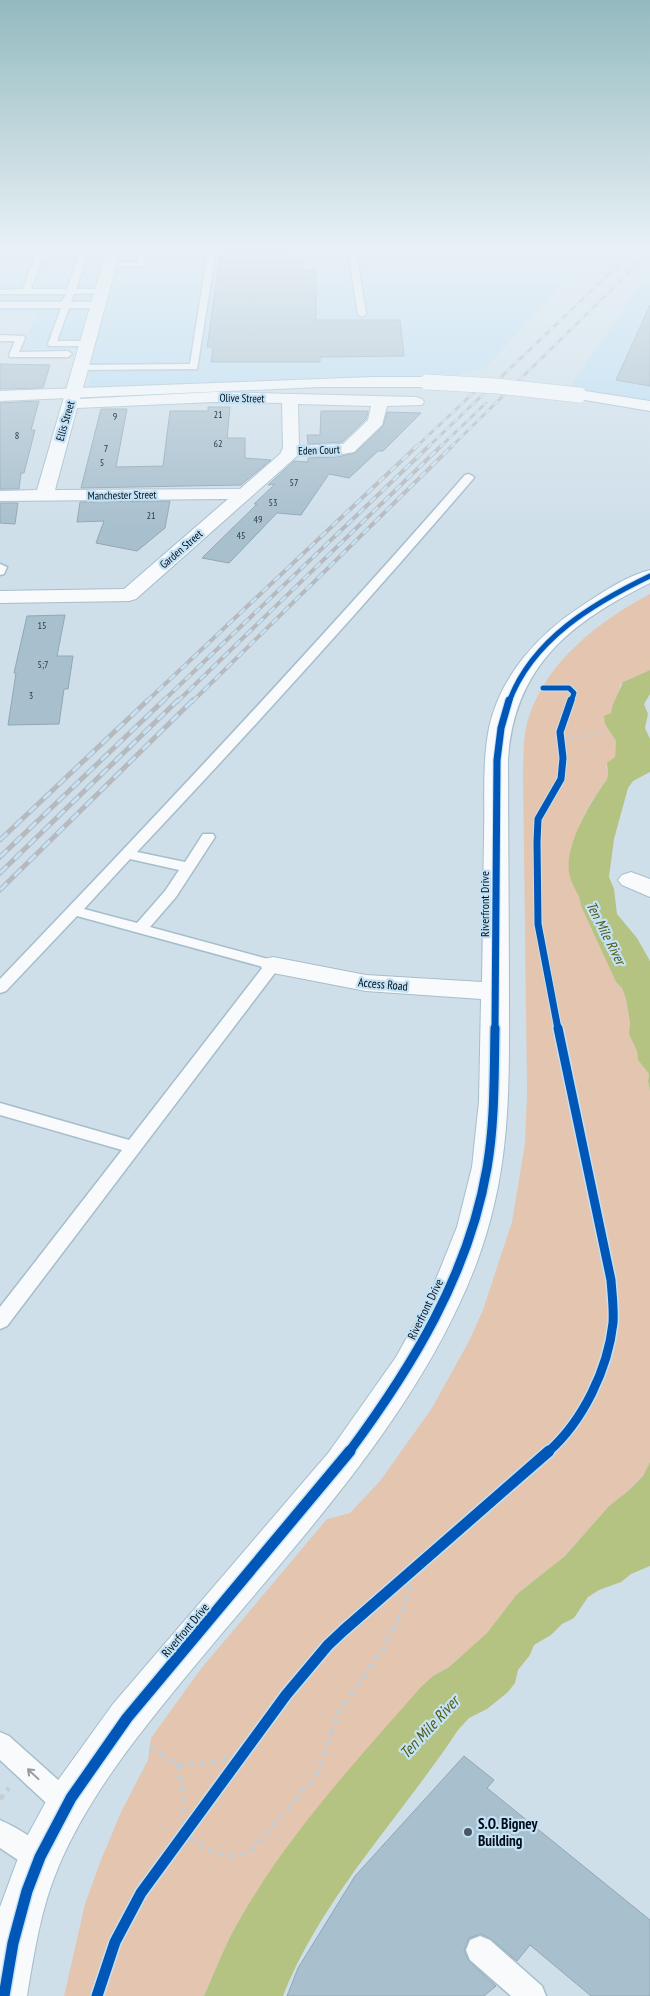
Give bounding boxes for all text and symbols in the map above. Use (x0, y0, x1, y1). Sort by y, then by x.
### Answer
street label: Olive Street (219, 391, 265, 405)
street label: Ellis Street (53, 399, 77, 443)
house number: 21 (214, 408, 223, 421)
house number: 9 (113, 410, 117, 423)
house number: 8 (15, 429, 19, 442)
house number: 62 (214, 437, 223, 450)
house number: 7 (104, 442, 108, 455)
street label: Eden Court (298, 442, 340, 458)
house number: 5 (100, 456, 104, 469)
house number: 57 (290, 476, 299, 489)
street label: Manchester Street (87, 487, 157, 503)
house number: 53 (269, 496, 278, 509)
house number: 21 (147, 509, 156, 522)
house number: 49 (254, 513, 263, 526)
street label: Garden Street (157, 527, 205, 571)
house number: 45 (237, 529, 246, 542)
house number: 15 (38, 619, 47, 632)
house number: 5;7 (37, 658, 49, 671)
house number: 3 (29, 689, 33, 702)
street label: Riverfront Drive (477, 871, 492, 937)
water label: Ten Mile River (582, 898, 631, 970)
street label: Access Road (358, 974, 408, 994)
street label: Riverfront Drive (404, 1276, 446, 1342)
street label: Riverfront Drive (158, 1600, 212, 1660)
water label: Ten Mile River (395, 1690, 465, 1762)
one-way arrow (27, 1768, 40, 1780)
place label: S.O. Bigney Building (478, 1814, 538, 1850)
marker: S.O. Bigney Building (462, 1826, 474, 1838)

